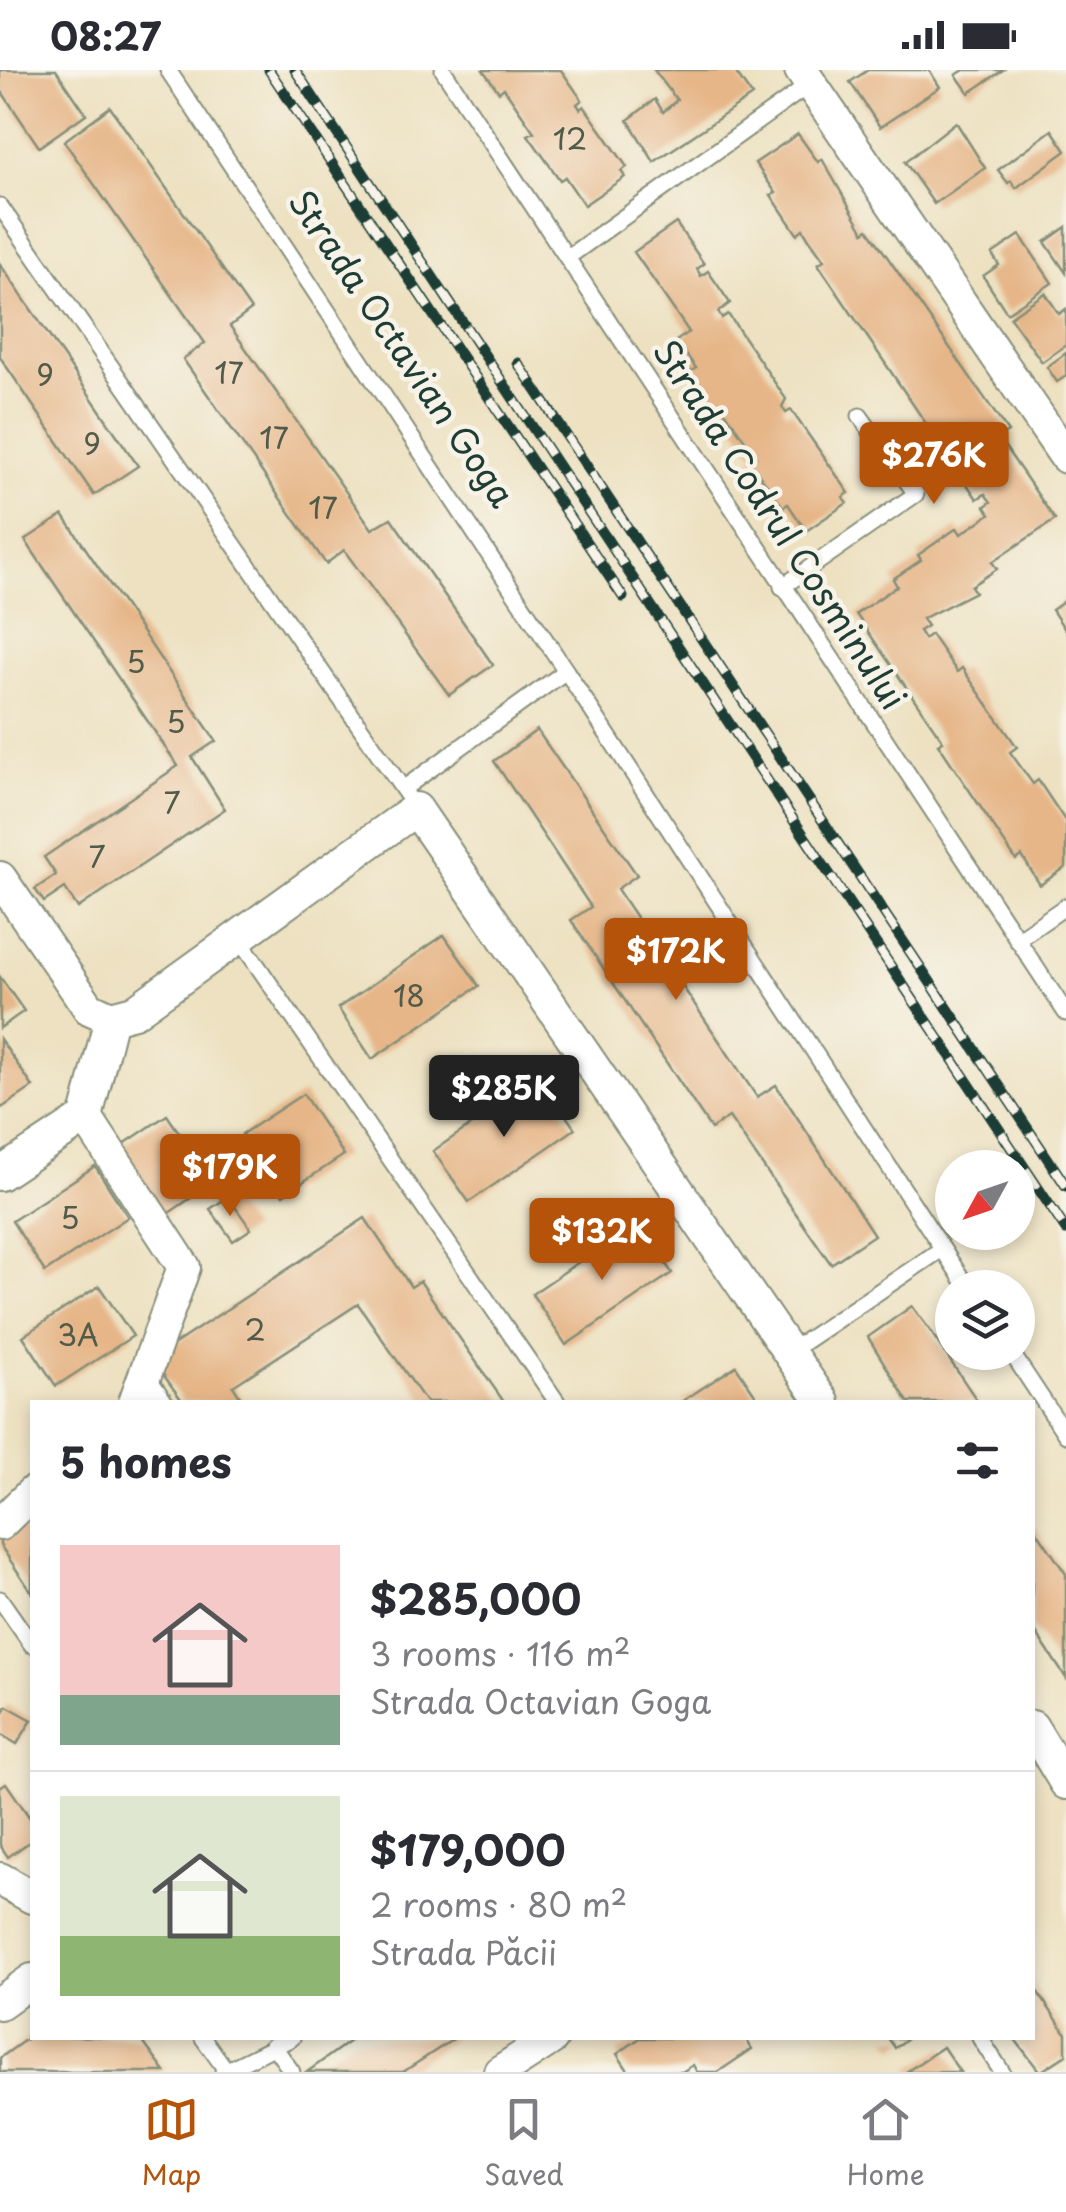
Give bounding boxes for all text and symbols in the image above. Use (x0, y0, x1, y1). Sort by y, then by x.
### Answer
text: 08:27 (50, 7, 161, 64)
house number: 12 (553, 115, 587, 160)
street label: Strada Octavian Goga (277, 178, 530, 517)
street label: Strada Codrul Cosminului (641, 328, 921, 719)
house number: 17 (214, 349, 244, 394)
house number: 9 (36, 351, 54, 396)
house number: 17 (259, 414, 289, 459)
house number: 9 (83, 420, 101, 465)
pin: $276K (864, 422, 1004, 507)
text: $276K (882, 430, 986, 478)
house number: 17 (308, 484, 338, 529)
house number: 5 (126, 638, 146, 683)
house number: 5 (166, 698, 186, 743)
house number: 7 (163, 779, 181, 824)
house number: 7 (88, 833, 106, 878)
pin: $172K (606, 918, 746, 1003)
text: $172K (626, 926, 726, 974)
house number: 18 (393, 972, 425, 1017)
pin: $285K (434, 1055, 574, 1140)
text: $285K (451, 1063, 557, 1111)
pin: $179K (160, 1134, 300, 1219)
text: $179K (182, 1142, 278, 1190)
north arrow (935, 1150, 1035, 1250)
map controls (935, 1150, 1035, 1370)
house number: 5 (60, 1194, 80, 1239)
pin: $132K (532, 1198, 672, 1283)
text: $132K (552, 1206, 653, 1254)
button: layers (935, 1270, 1035, 1370)
house number: 2 (244, 1306, 266, 1351)
house number: 3A (57, 1311, 99, 1356)
text: 5 homes (60, 1429, 232, 1492)
icon: filters (950, 1433, 1005, 1488)
text: $285,000 (370, 1566, 581, 1629)
icon: home (140, 1585, 260, 1705)
text: 3 rooms · 116 m² (370, 1629, 631, 1677)
text: Strada Octavian Goga (370, 1677, 711, 1725)
text: $179,000 (370, 1817, 566, 1880)
icon: home (140, 1836, 260, 1956)
text: 2 rooms · 80 m² (370, 1880, 627, 1928)
text: Strada Păcii (370, 1928, 557, 1976)
tab: Map (141, 2092, 201, 2195)
tab: Saved (484, 2092, 564, 2195)
tab: Home (847, 2092, 925, 2195)

